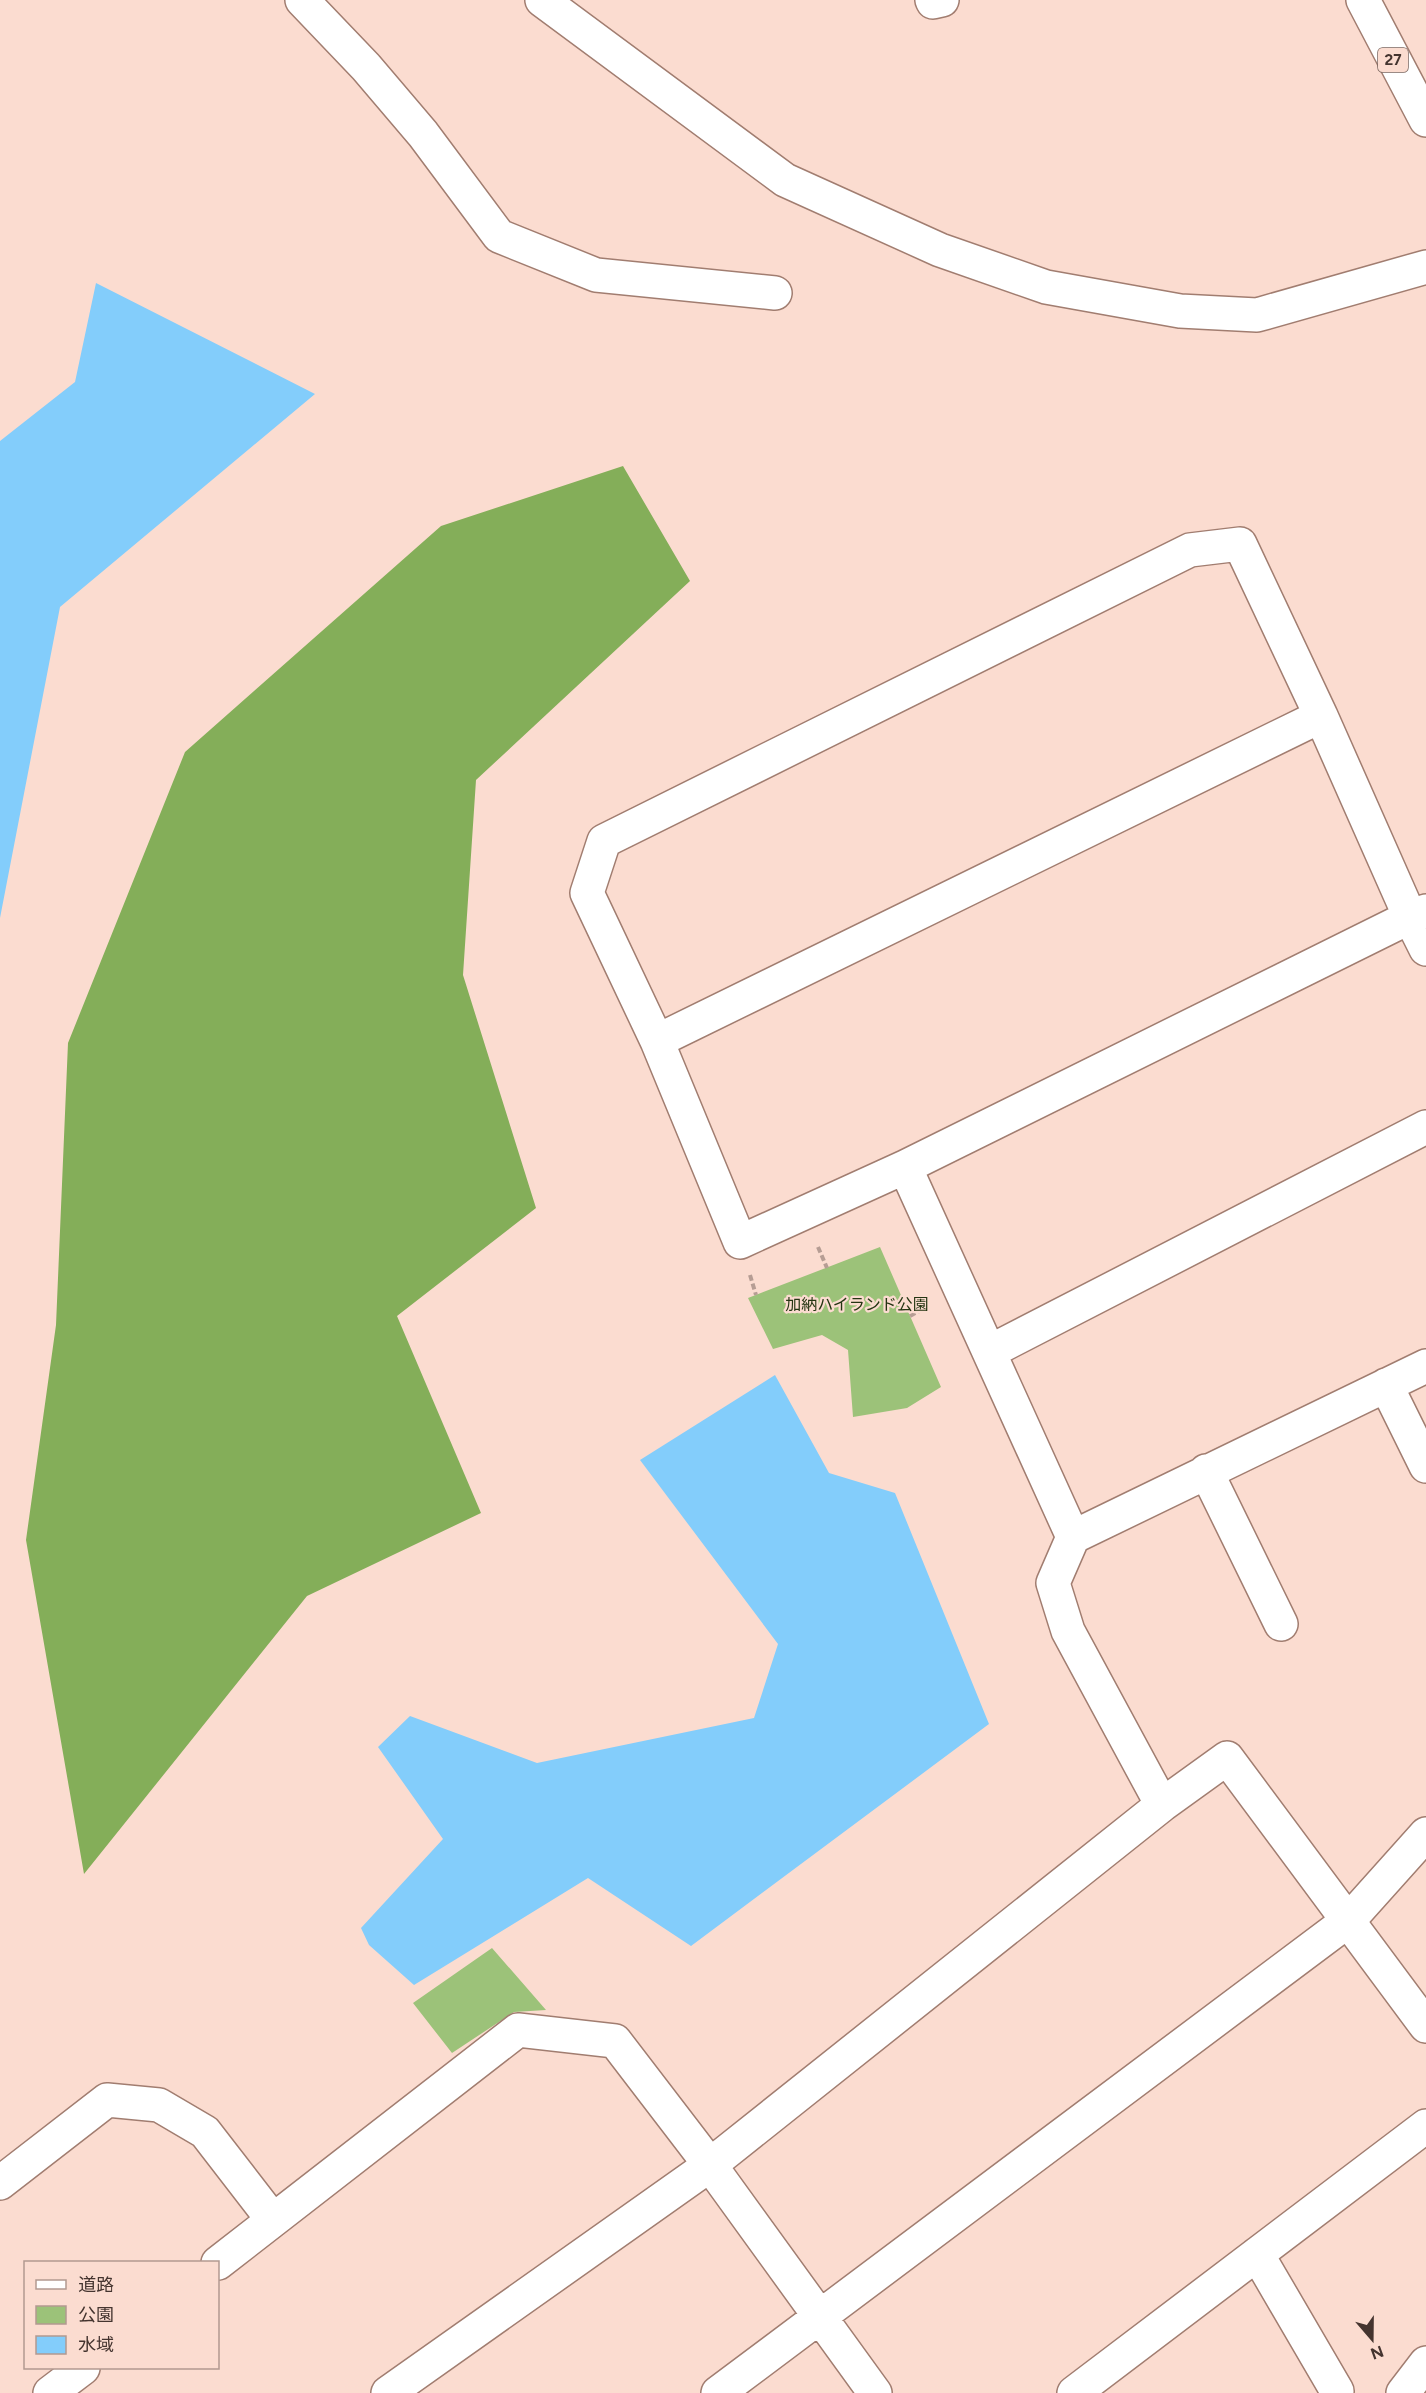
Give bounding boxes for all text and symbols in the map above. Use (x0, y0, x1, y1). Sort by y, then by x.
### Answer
road number: 27 (1378, 48, 1408, 72)
park label: 加納ハイランド公園 (785, 1295, 929, 1314)
legend (24, 2261, 219, 2369)
text: 道路 (78, 2274, 114, 2296)
text: 公園 (78, 2304, 114, 2326)
north arrow (1342, 2309, 1402, 2369)
text: 水域 (78, 2334, 114, 2356)
text: N (1368, 2342, 1386, 2364)

